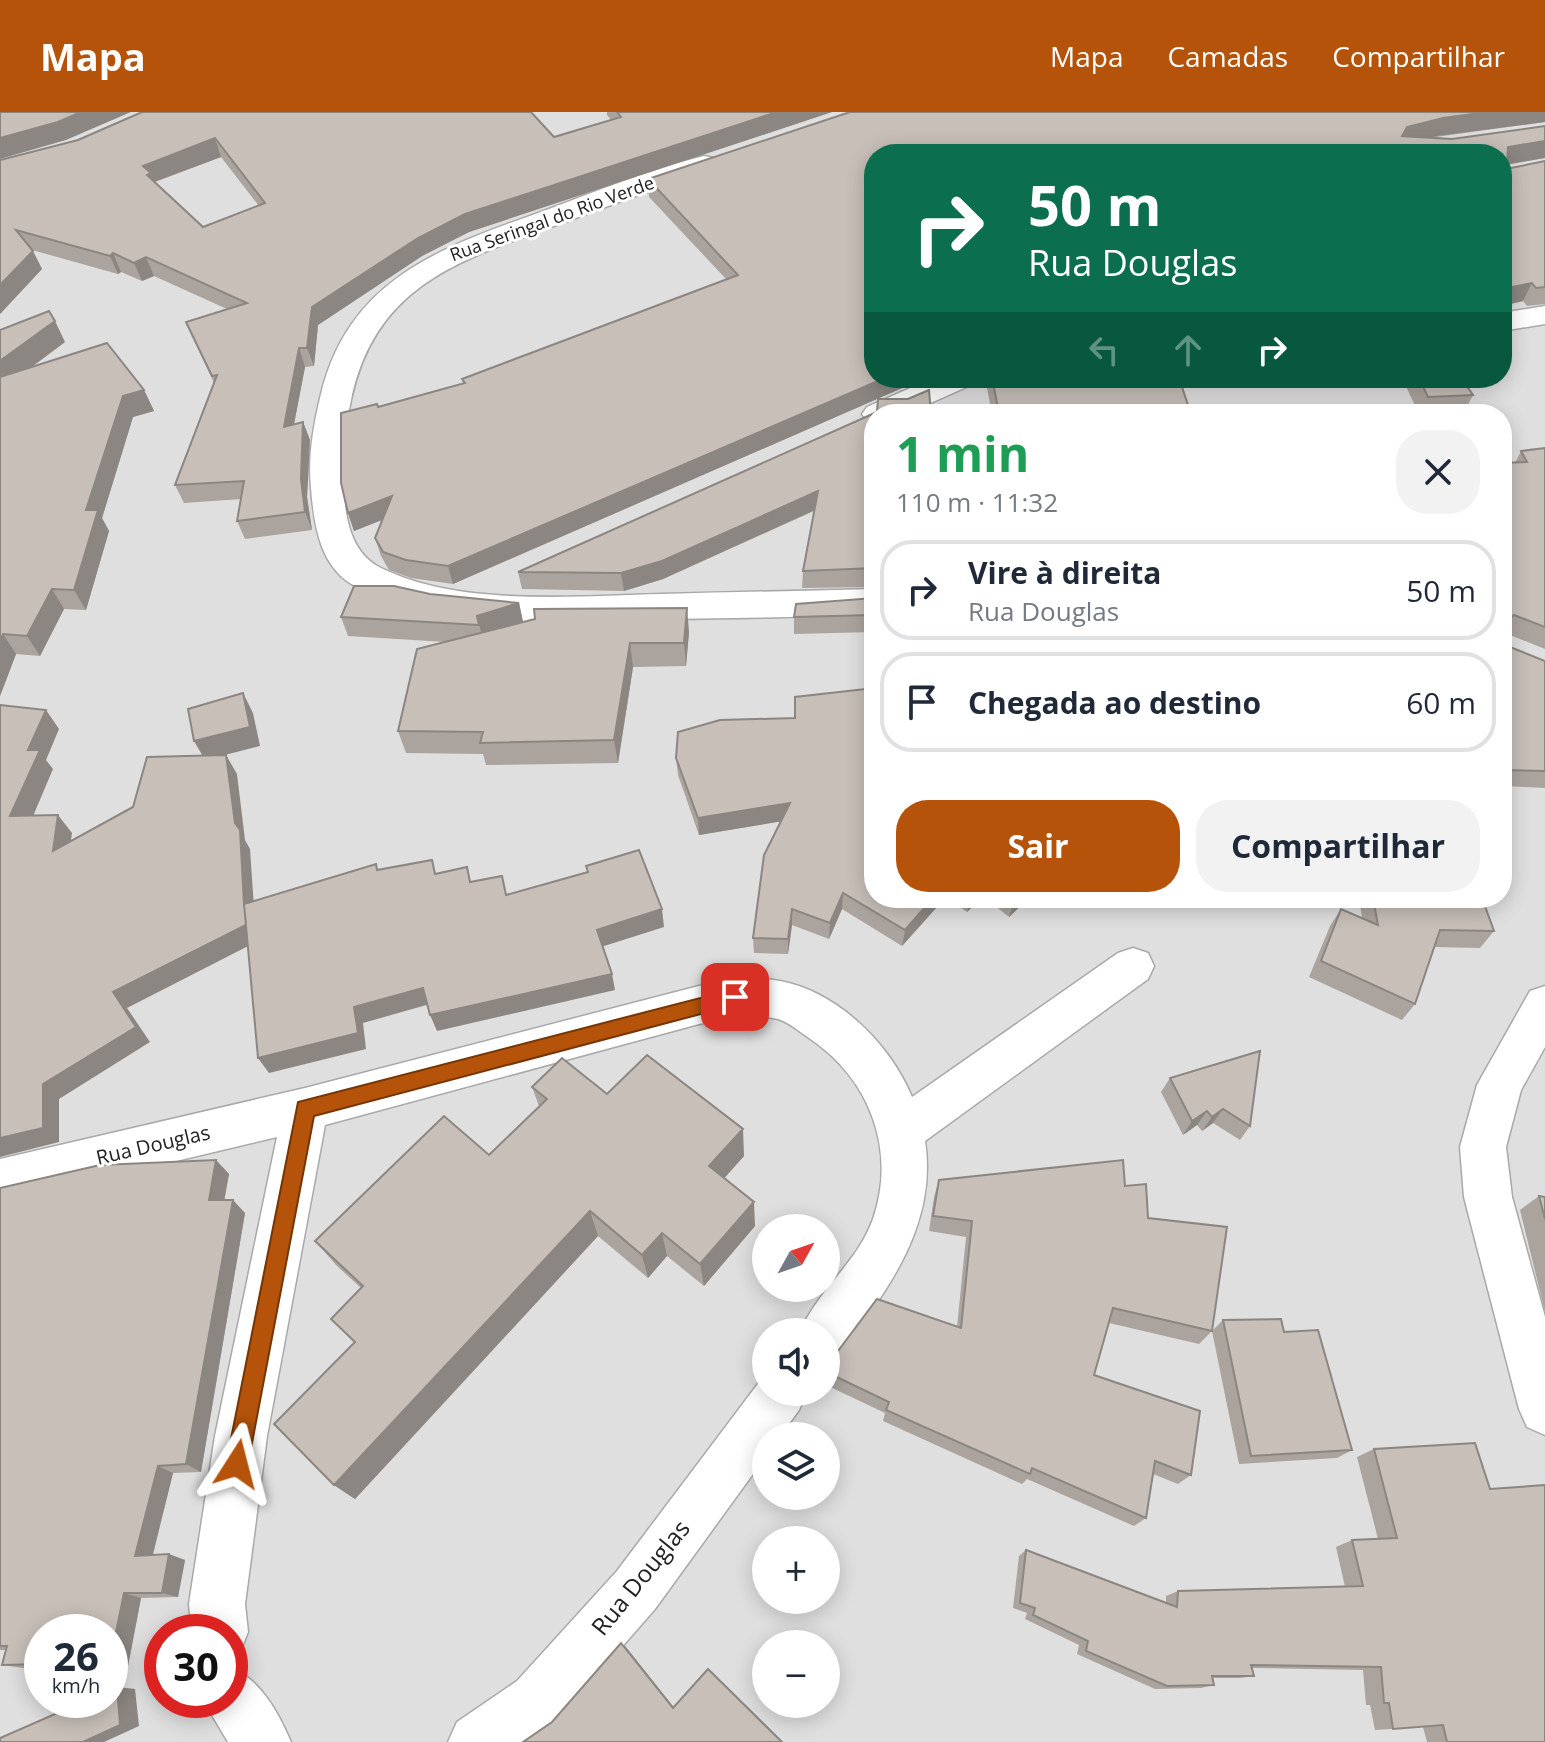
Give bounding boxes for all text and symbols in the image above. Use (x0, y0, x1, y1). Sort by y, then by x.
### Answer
text: Mapa (40, 30, 146, 82)
text: Mapa (1050, 37, 1123, 75)
text: Camadas (1167, 37, 1288, 75)
text: Compartilhar (1332, 37, 1505, 75)
text: 50 m (1028, 166, 1162, 242)
street label: Rua Seringal do Rio Verde (446, 170, 657, 266)
icon: right (896, 176, 1000, 280)
text: Rua Douglas (1028, 238, 1237, 287)
icon: left (1082, 328, 1126, 372)
icon: ahead (1166, 328, 1210, 372)
icon: right (1250, 328, 1294, 372)
text: 1 min (896, 421, 1029, 486)
button: close (1396, 430, 1480, 514)
text: 110 m · 11:32 (896, 484, 1058, 520)
text: Vire à direita (968, 552, 1162, 593)
icon: right (900, 568, 944, 612)
text: 50 m (1406, 570, 1476, 611)
text: Rua Douglas (968, 593, 1119, 629)
icon: arrive (900, 680, 944, 724)
text: Chegada ao destino (968, 682, 1261, 723)
text: 60 m (1406, 682, 1476, 723)
button: Sair (896, 800, 1180, 892)
button: Compartilhar (1196, 800, 1480, 892)
pin (701, 963, 769, 1031)
icon: arrive (713, 975, 757, 1019)
street label: Rua Douglas (93, 1118, 213, 1171)
north arrow (752, 1214, 840, 1302)
map controls (752, 1214, 840, 1718)
button: sound (752, 1318, 840, 1406)
position arrow (195, 1422, 279, 1506)
button: layers (752, 1422, 840, 1510)
street label: Rua Douglas (583, 1512, 697, 1642)
button: + (752, 1526, 840, 1614)
speed limit sign: 30 (144, 1614, 248, 1718)
text: 26 (53, 1628, 99, 1683)
button: − (752, 1630, 840, 1718)
text: km/h (52, 1672, 100, 1699)

